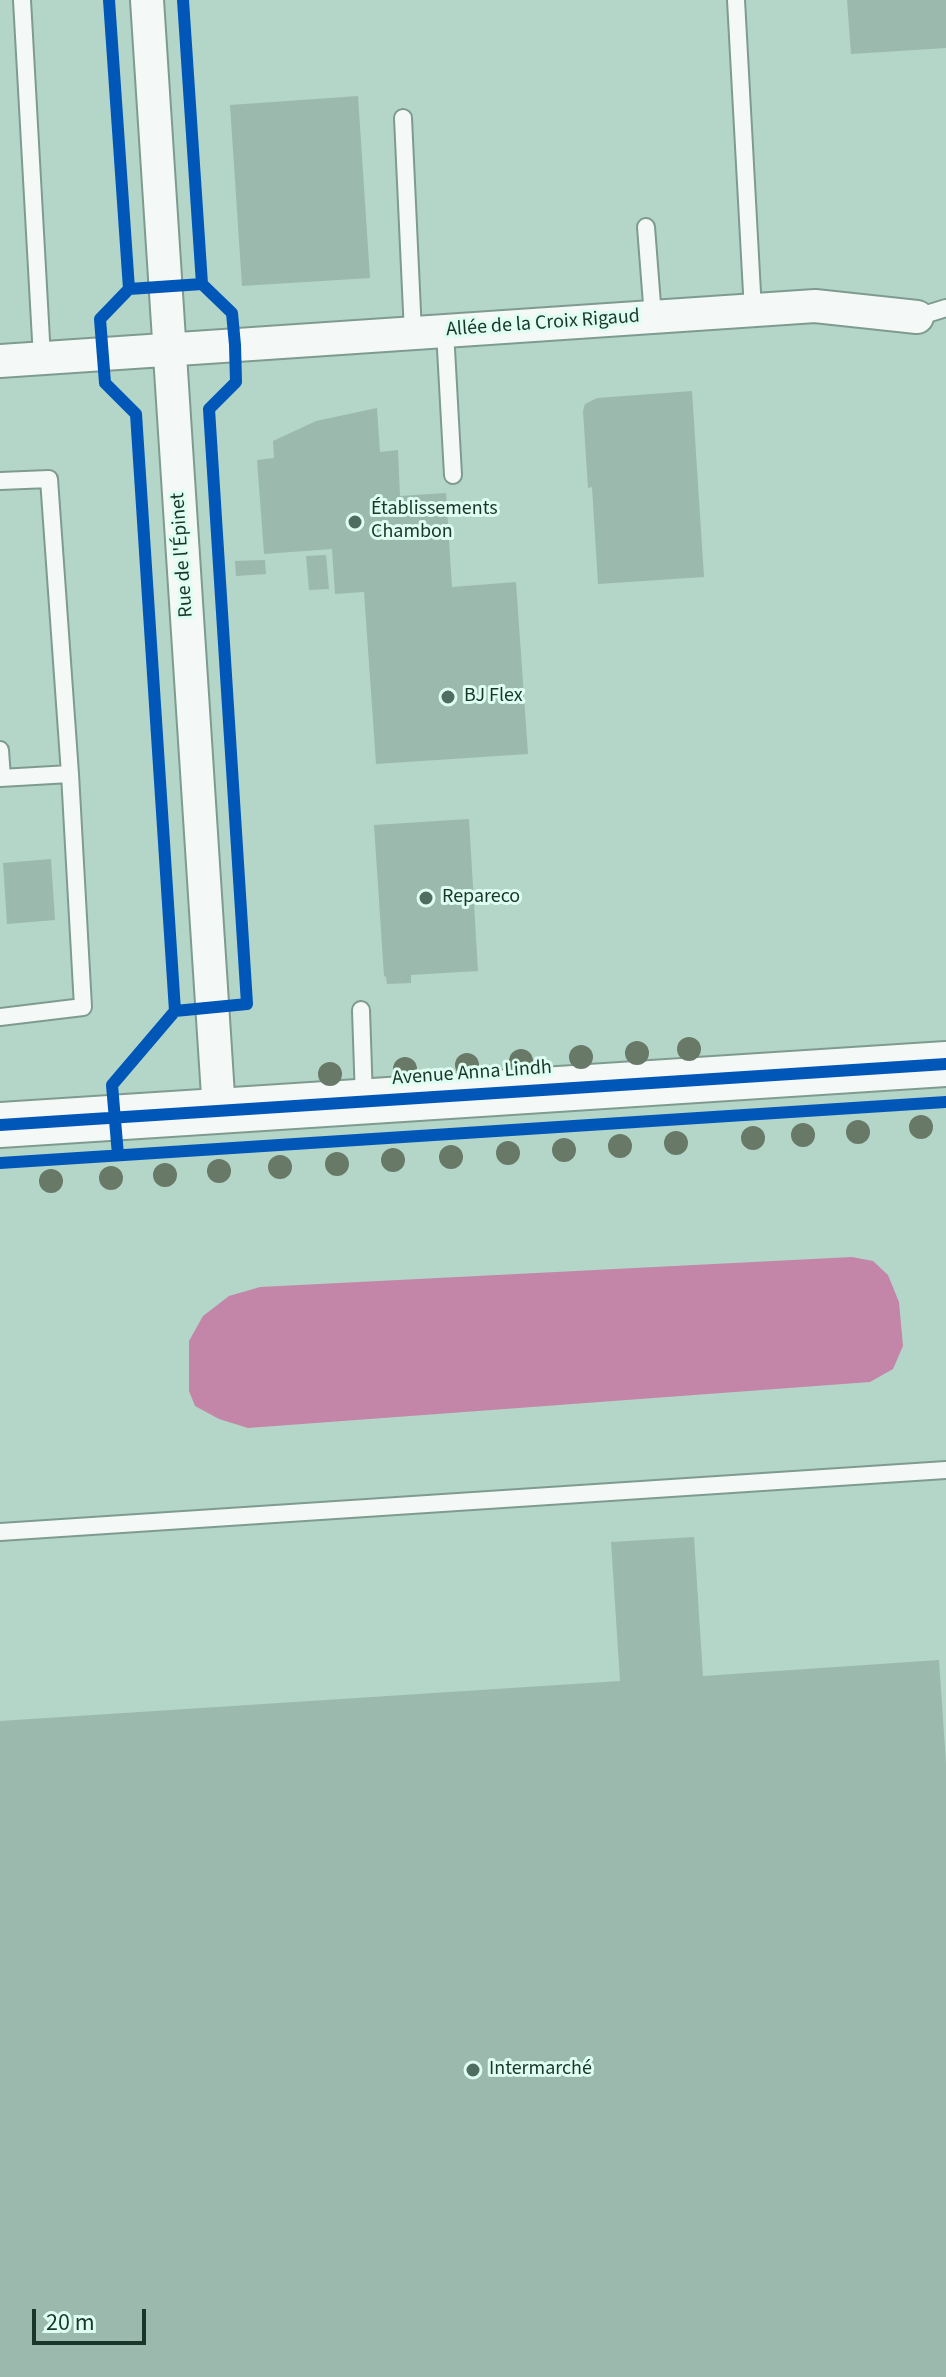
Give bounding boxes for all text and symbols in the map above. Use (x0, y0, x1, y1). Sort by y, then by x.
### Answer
street label: Allée de la Croix Rigaud (445, 305, 641, 343)
street label: Rue de l'Épinet (167, 492, 199, 618)
place label: Établissements Chambon (371, 498, 498, 545)
marker: Établissements Chambon (346, 513, 364, 531)
place label: BJ Flex (464, 685, 523, 709)
marker: BJ Flex (439, 688, 457, 706)
place label: Repareco (442, 886, 520, 910)
marker: Repareco (417, 889, 435, 907)
street label: Avenue Anna Lindh (391, 1056, 553, 1092)
place label: Intermarché (489, 2058, 592, 2082)
marker: Intermarché (464, 2061, 482, 2079)
scale bar (36, 2293, 150, 2343)
text: 20 m (46, 2305, 95, 2340)

